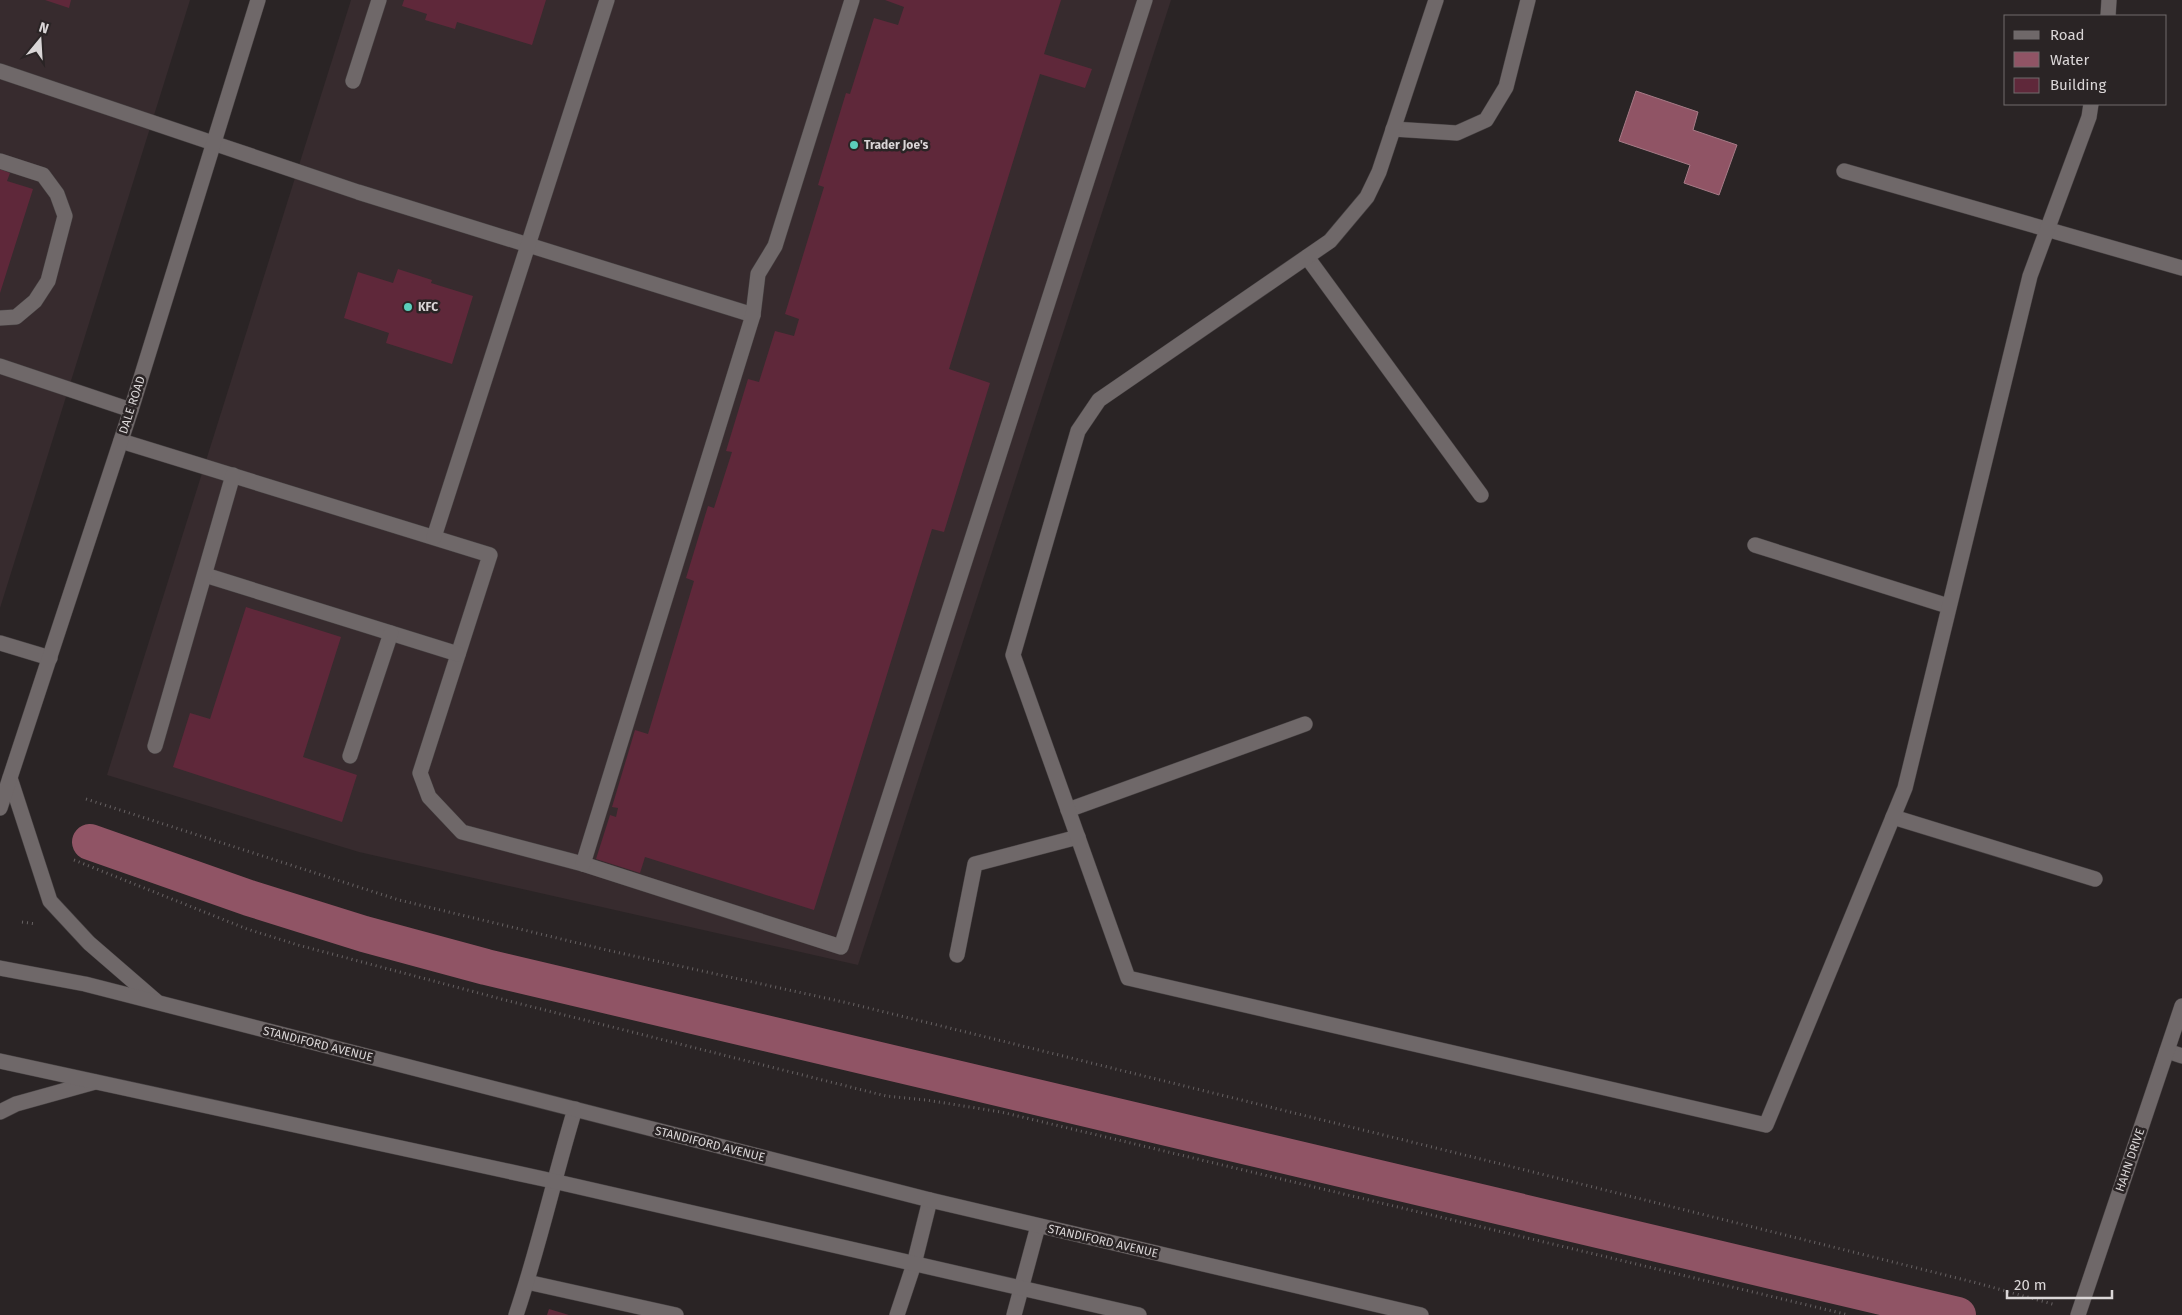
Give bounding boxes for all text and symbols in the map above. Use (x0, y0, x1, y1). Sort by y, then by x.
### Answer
north arrow (15, 15, 65, 65)
legend (2004, 15, 2167, 105)
text: N (37, 19, 51, 38)
text: Road (2050, 26, 2085, 44)
text: Water (2050, 51, 2089, 69)
text: Building (2050, 76, 2106, 94)
place label: Trader Joe's (864, 138, 929, 152)
marker: Trader Joe's (848, 139, 860, 151)
place label: KFC (418, 300, 438, 314)
marker: KFC (402, 301, 414, 313)
street label: DALE ROAD (116, 374, 148, 436)
street label: STANDIFORD AVENUE (262, 1024, 374, 1064)
street label: STANDIFORD AVENUE (654, 1124, 766, 1164)
street label: HAHN DRIVE (2113, 1126, 2147, 1194)
street label: STANDIFORD AVENUE (1046, 1221, 1160, 1261)
scale bar (2007, 1268, 2112, 1300)
text: 20 m (2014, 1276, 2047, 1294)

